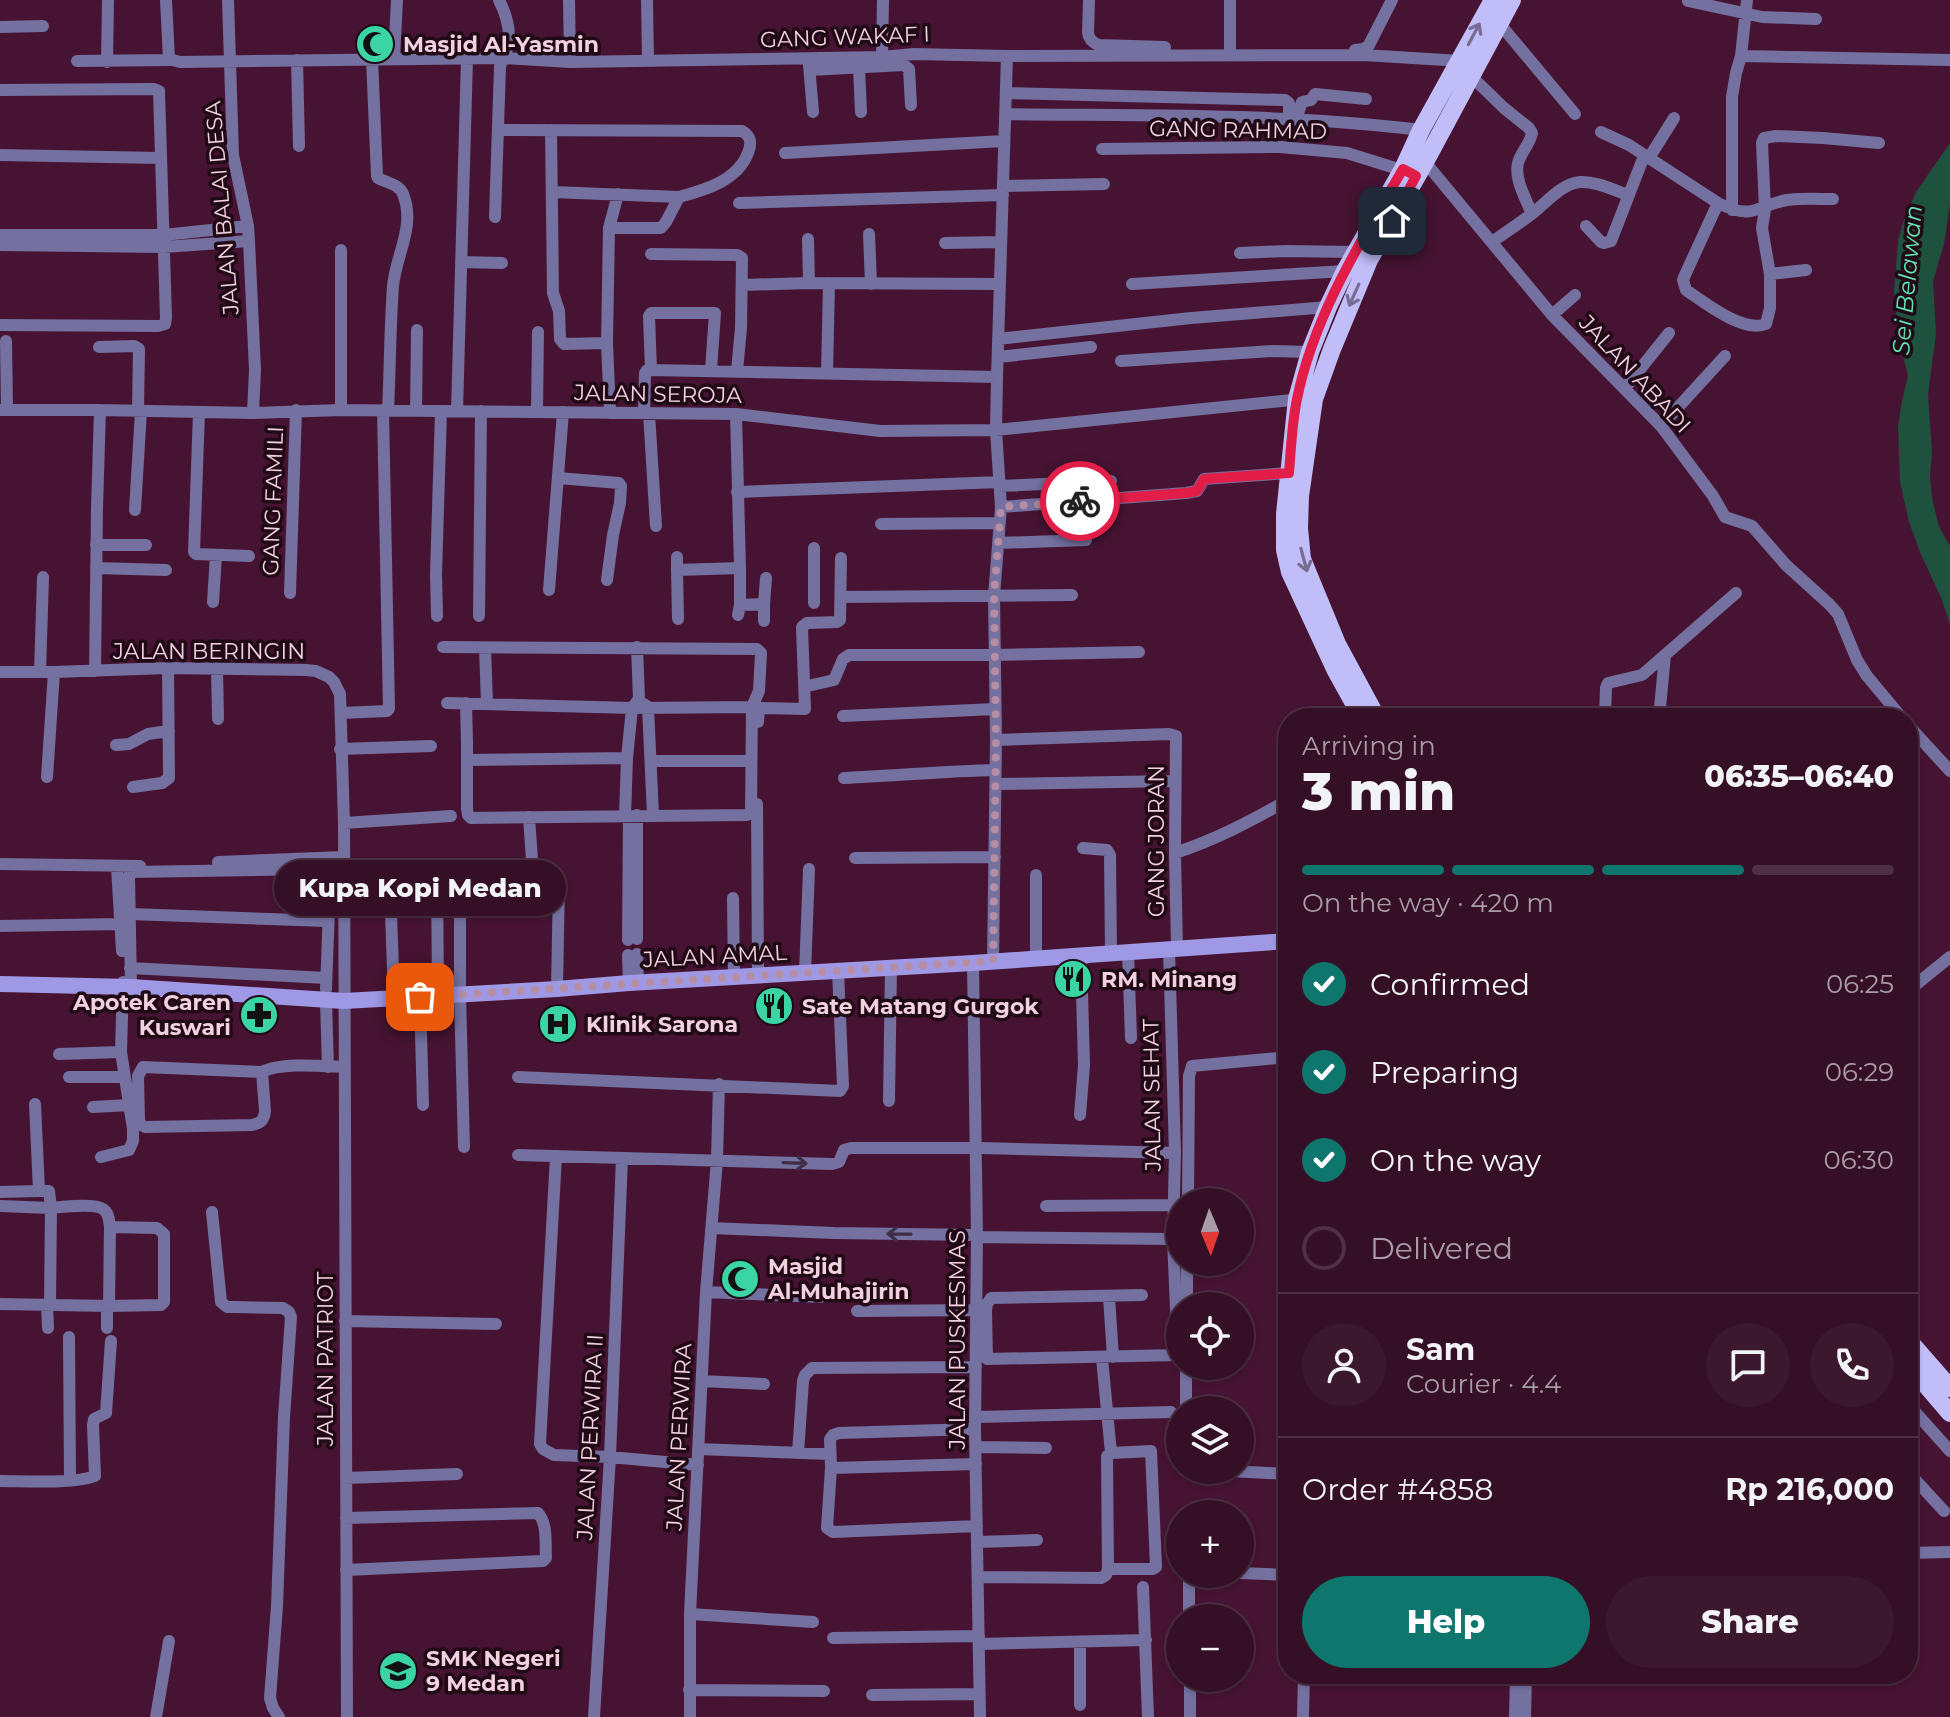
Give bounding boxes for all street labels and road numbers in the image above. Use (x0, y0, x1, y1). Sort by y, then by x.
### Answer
street label: GANG WAKAF I (760, 21, 930, 53)
street label: JALAN BALAI DESA (199, 100, 245, 317)
street label: GANG RAHMAD (1149, 115, 1327, 145)
street label: JALAN ABADI (1573, 309, 1697, 439)
street label: JALAN SEROJA (573, 379, 742, 409)
street label: GANG FAMILI (257, 426, 289, 576)
street label: JALAN BERINGIN (112, 638, 305, 665)
street label: GANG JORAN (1143, 765, 1170, 917)
street label: JALAN AMAL (641, 939, 788, 973)
street label: JALAN SEHAT (1137, 1018, 1167, 1173)
street label: JALAN PUSKESMAS (944, 1230, 971, 1451)
street label: JALAN PATRIOT (312, 1271, 339, 1447)
street label: JALAN PERWIRA II (571, 1333, 609, 1542)
street label: JALAN PERWIRA (661, 1342, 697, 1532)

